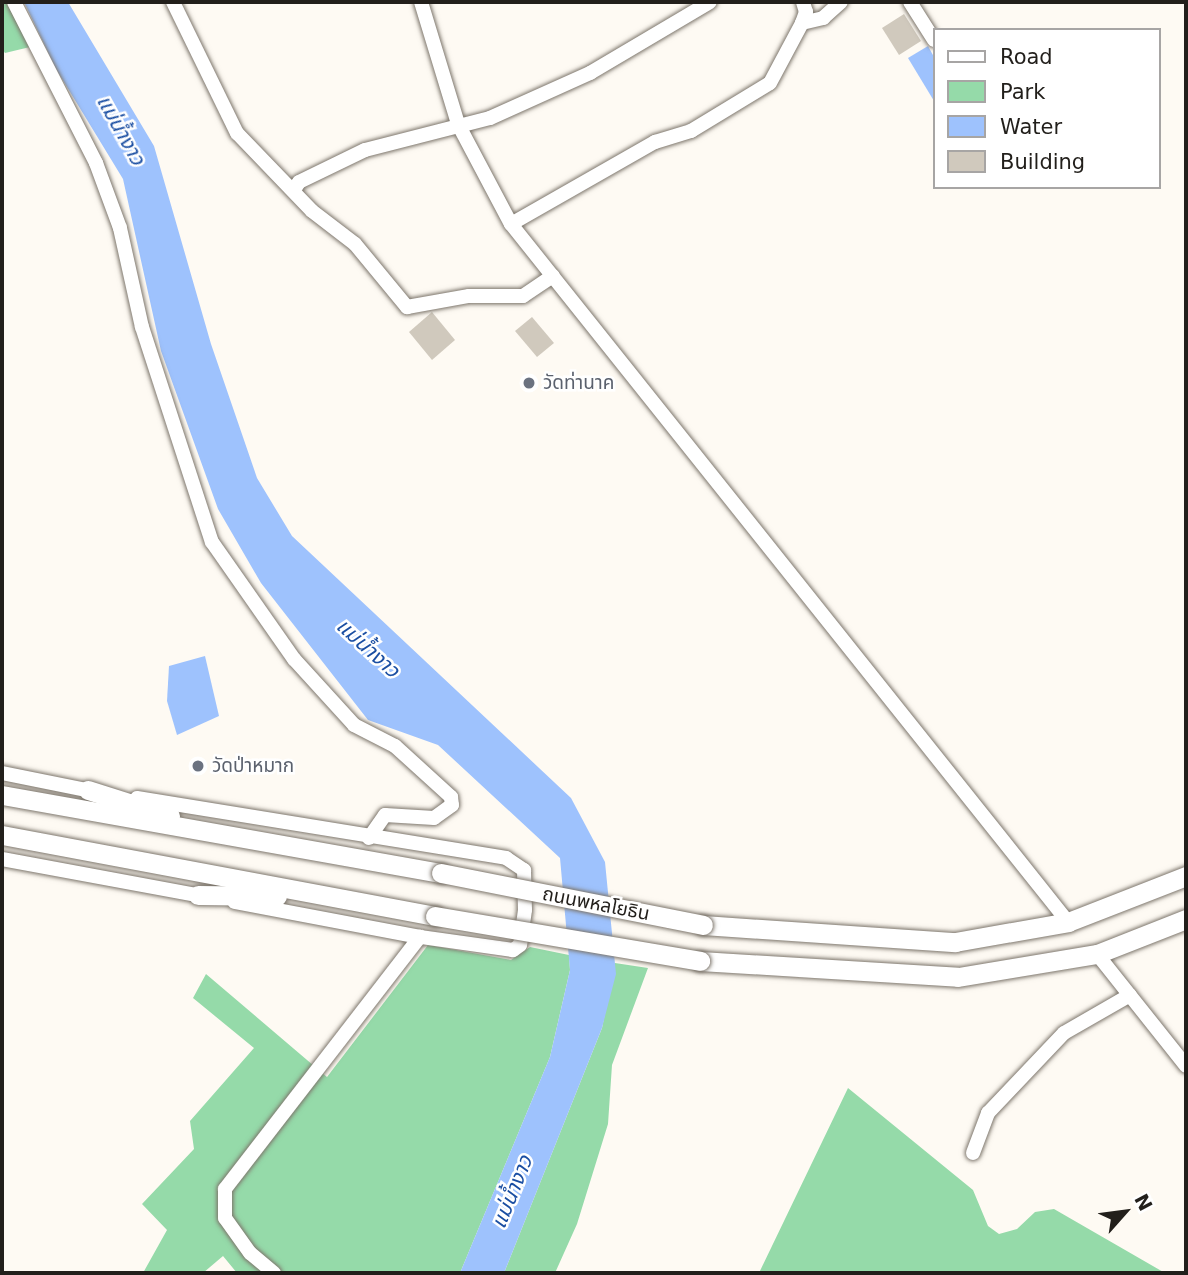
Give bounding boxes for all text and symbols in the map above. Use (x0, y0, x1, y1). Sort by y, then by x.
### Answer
legend (932, 28, 1160, 189)
text: Road (1000, 45, 1053, 69)
text: Park (1000, 80, 1045, 104)
water label: แม่น้ำงาว (91, 91, 151, 169)
text: Water (1000, 115, 1062, 139)
text: Building (1000, 150, 1085, 174)
place label: วัดท่านาค (543, 372, 614, 394)
marker: วัดท่านาค (521, 375, 537, 391)
water label: แม่น้ำงาว (331, 613, 405, 683)
place label: วัดป่าหมาก (212, 755, 294, 777)
marker: วัดป่าหมาก (190, 758, 206, 774)
street label: ถนนพหลโยธิน (541, 882, 651, 926)
water label: แม่น้ำงาว (486, 1152, 538, 1232)
north arrow (1090, 1177, 1160, 1247)
text: N (1130, 1190, 1157, 1214)

